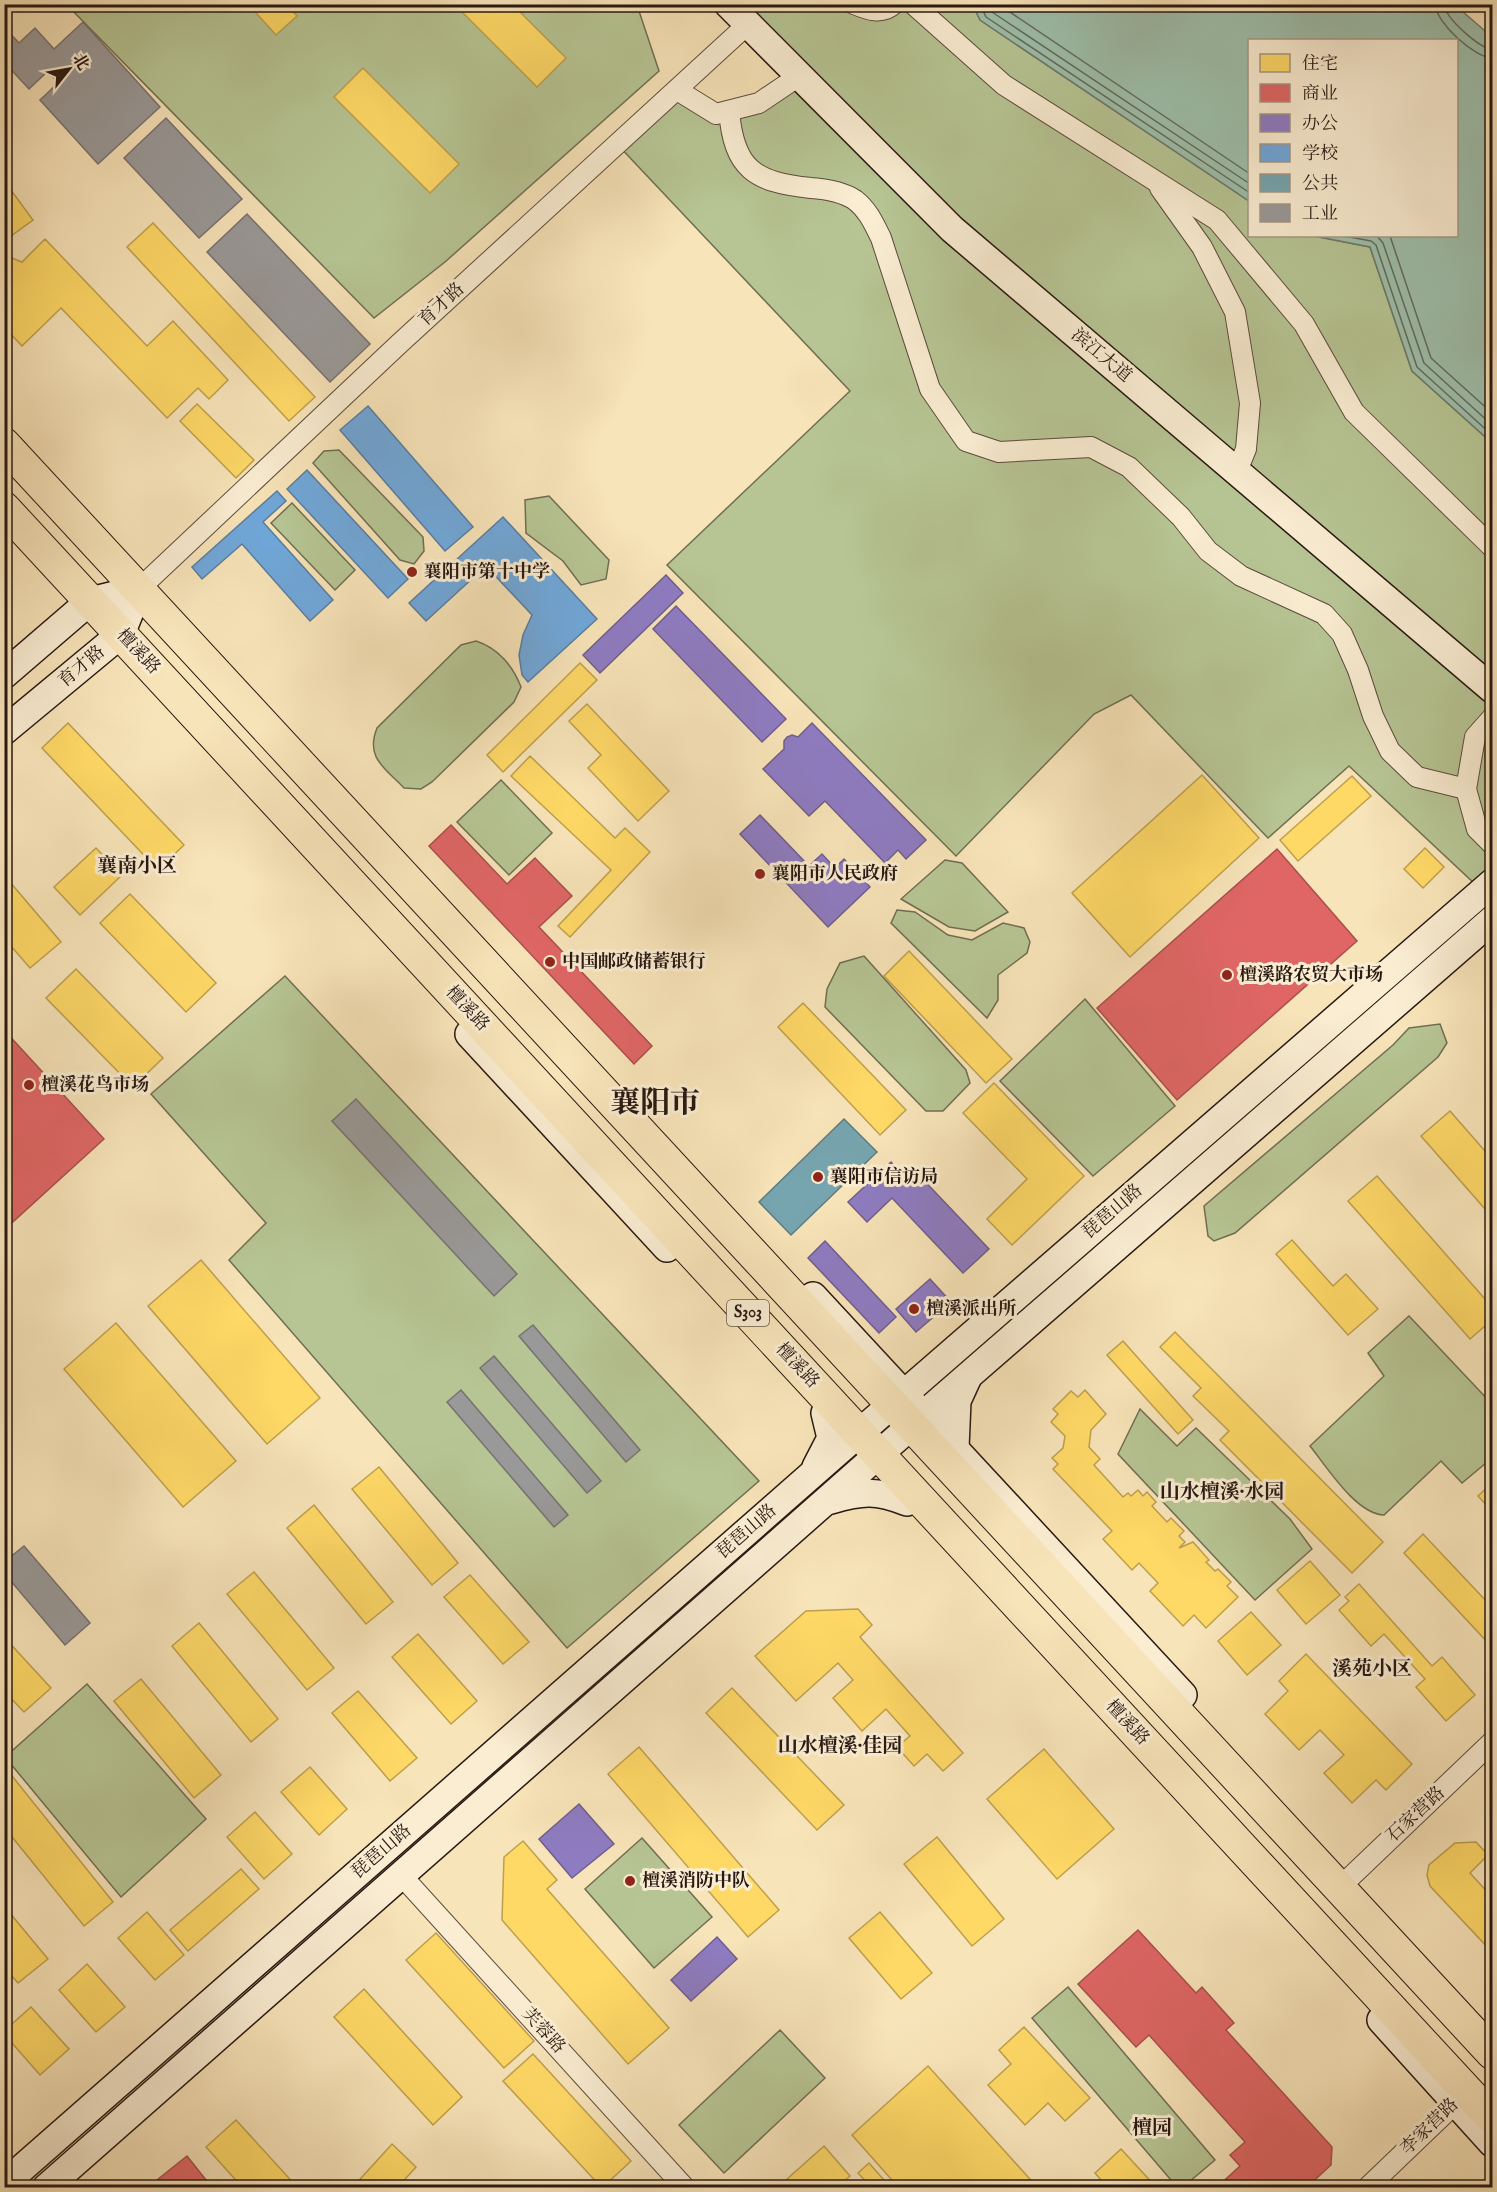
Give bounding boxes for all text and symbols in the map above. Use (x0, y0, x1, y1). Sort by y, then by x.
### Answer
north arrow (39, 39, 99, 99)
legend (1248, 39, 1458, 237)
text: 北 (67, 50, 93, 74)
text: 住宅 (1302, 53, 1338, 76)
text: 商业 (1302, 83, 1338, 106)
text: 办公 (1302, 113, 1338, 136)
text: 学校 (1302, 143, 1338, 166)
text: 公共 (1302, 173, 1338, 196)
text: 工业 (1302, 203, 1338, 226)
street label: 育才路 (414, 278, 470, 332)
street label: 滨江大道 (1066, 324, 1136, 388)
place label: 襄阳市第十中学 (424, 561, 550, 584)
marker: 襄阳市第十中学 (405, 565, 419, 579)
street label: 檀溪路 (111, 624, 165, 680)
street label: 育才路 (54, 641, 110, 693)
district label: 襄南小区 (97, 854, 177, 879)
place label: 襄阳市人民政府 (772, 863, 898, 886)
marker: 襄阳市人民政府 (753, 867, 767, 881)
place label: 中国邮政储蓄银行 (562, 951, 706, 974)
marker: 中国邮政储蓄银行 (543, 955, 557, 969)
place label: 檀溪路农贸大市场 (1239, 964, 1383, 987)
marker: 檀溪路农贸大市场 (1220, 968, 1234, 982)
street label: 檀溪路 (440, 981, 494, 1037)
place label: 檀溪花鸟市场 (41, 1074, 149, 1097)
marker: 檀溪花鸟市场 (22, 1078, 36, 1092)
district label: 襄阳市 (610, 1085, 700, 1123)
place label: 襄阳市信访局 (830, 1166, 938, 1189)
marker: 襄阳市信访局 (811, 1170, 825, 1184)
street label: 琵琶山路 (1078, 1180, 1148, 1244)
place label: 檀溪派出所 (926, 1298, 1017, 1321)
road number: S303 (727, 1300, 769, 1326)
marker: 檀溪派出所 (907, 1302, 921, 1316)
street label: 檀溪路 (770, 1338, 824, 1394)
district label: 山水檀溪·水园 (1160, 1480, 1284, 1505)
street label: 琵琶山路 (712, 1500, 782, 1564)
district label: 溪苑小区 (1332, 1657, 1412, 1682)
street label: 檀溪路 (1100, 1695, 1154, 1751)
district label: 山水檀溪·佳园 (778, 1734, 902, 1759)
street label: 石家营路 (1382, 1782, 1450, 1848)
street label: 琵琶山路 (347, 1820, 417, 1884)
place label: 檀溪消防中队 (642, 1870, 750, 1893)
marker: 檀溪消防中队 (623, 1874, 637, 1888)
street label: 芙蓉路 (516, 2003, 570, 2059)
street label: 李家营路 (1396, 2094, 1464, 2160)
district label: 檀园 (1132, 2116, 1172, 2141)

